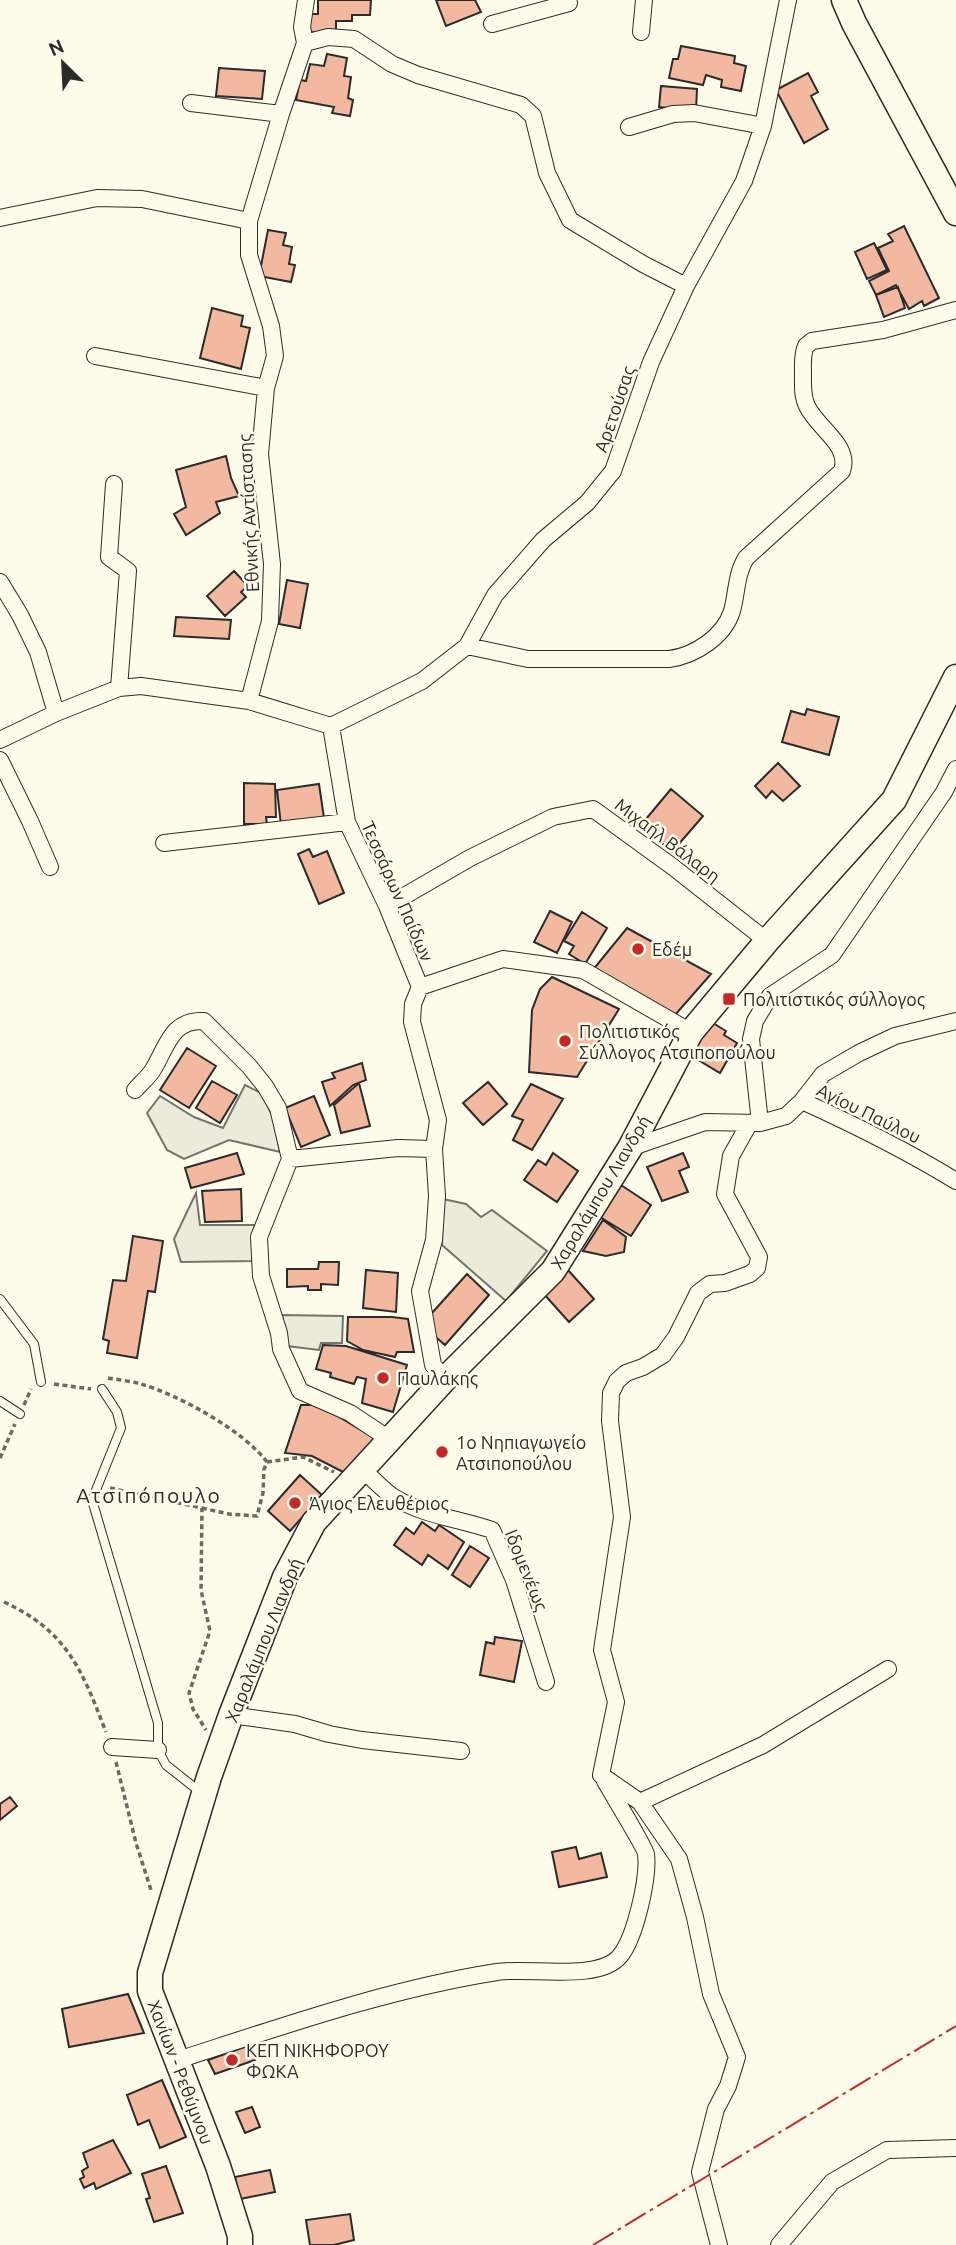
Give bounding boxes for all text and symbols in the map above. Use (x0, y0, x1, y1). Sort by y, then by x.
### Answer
north arrow (28, 28, 98, 98)
text: N (45, 35, 67, 60)
street label: Αρετούσας (590, 363, 639, 455)
street label: Εθνικής Αντίστασης (234, 433, 263, 593)
street label: Μιχαήλ Βάλαρη (612, 794, 724, 886)
street label: Τεσσάρων Παίδων (358, 818, 438, 964)
place label: Εδέμ (652, 939, 692, 959)
marker: Εδέμ (630, 941, 646, 957)
place label: Πολιτιστικός σύλλογος (743, 989, 925, 1010)
marker: Πολιτιστικός σύλλογος (721, 991, 737, 1007)
place label: Πολιτιστικός Σύλλογος Ατσιποπούλου (579, 1021, 776, 1063)
marker: Πολιτιστικός Σύλλογος Ατσιποπούλου (557, 1033, 573, 1049)
street label: Αγίου Παύλου (814, 1079, 924, 1147)
street label: Χαραλάμπου Λιανδρή (546, 1112, 654, 1272)
place label: Παυλάκης (397, 1368, 478, 1389)
marker: Παυλάκης (375, 1370, 391, 1386)
place label: 1ο Νηπιαγωγείο Ατσιποπούλου (456, 1432, 586, 1473)
marker: 1ο Νηπιαγωγείο Ατσιποπούλου (434, 1444, 450, 1460)
district label: Ατσιπόπουλο (76, 1483, 222, 1507)
place label: Άγιος Ελευθέριος (309, 1493, 449, 1514)
marker: Άγιος Ελευθέριος (287, 1495, 303, 1511)
street label: Ιδομενέως (501, 1526, 552, 1614)
street label: Χαραλάμπου Λιανδρή (221, 1555, 305, 1725)
street label: Χανίων - Ρεθύμνου (144, 1997, 218, 2147)
place label: ΚΕΠ ΝΙΚΗΦΟΡΟΥ ΦΩΚΑ (246, 2040, 389, 2081)
marker: ΚΕΠ ΝΙΚΗΦΟΡΟΥ ΦΩΚΑ (224, 2052, 240, 2068)

